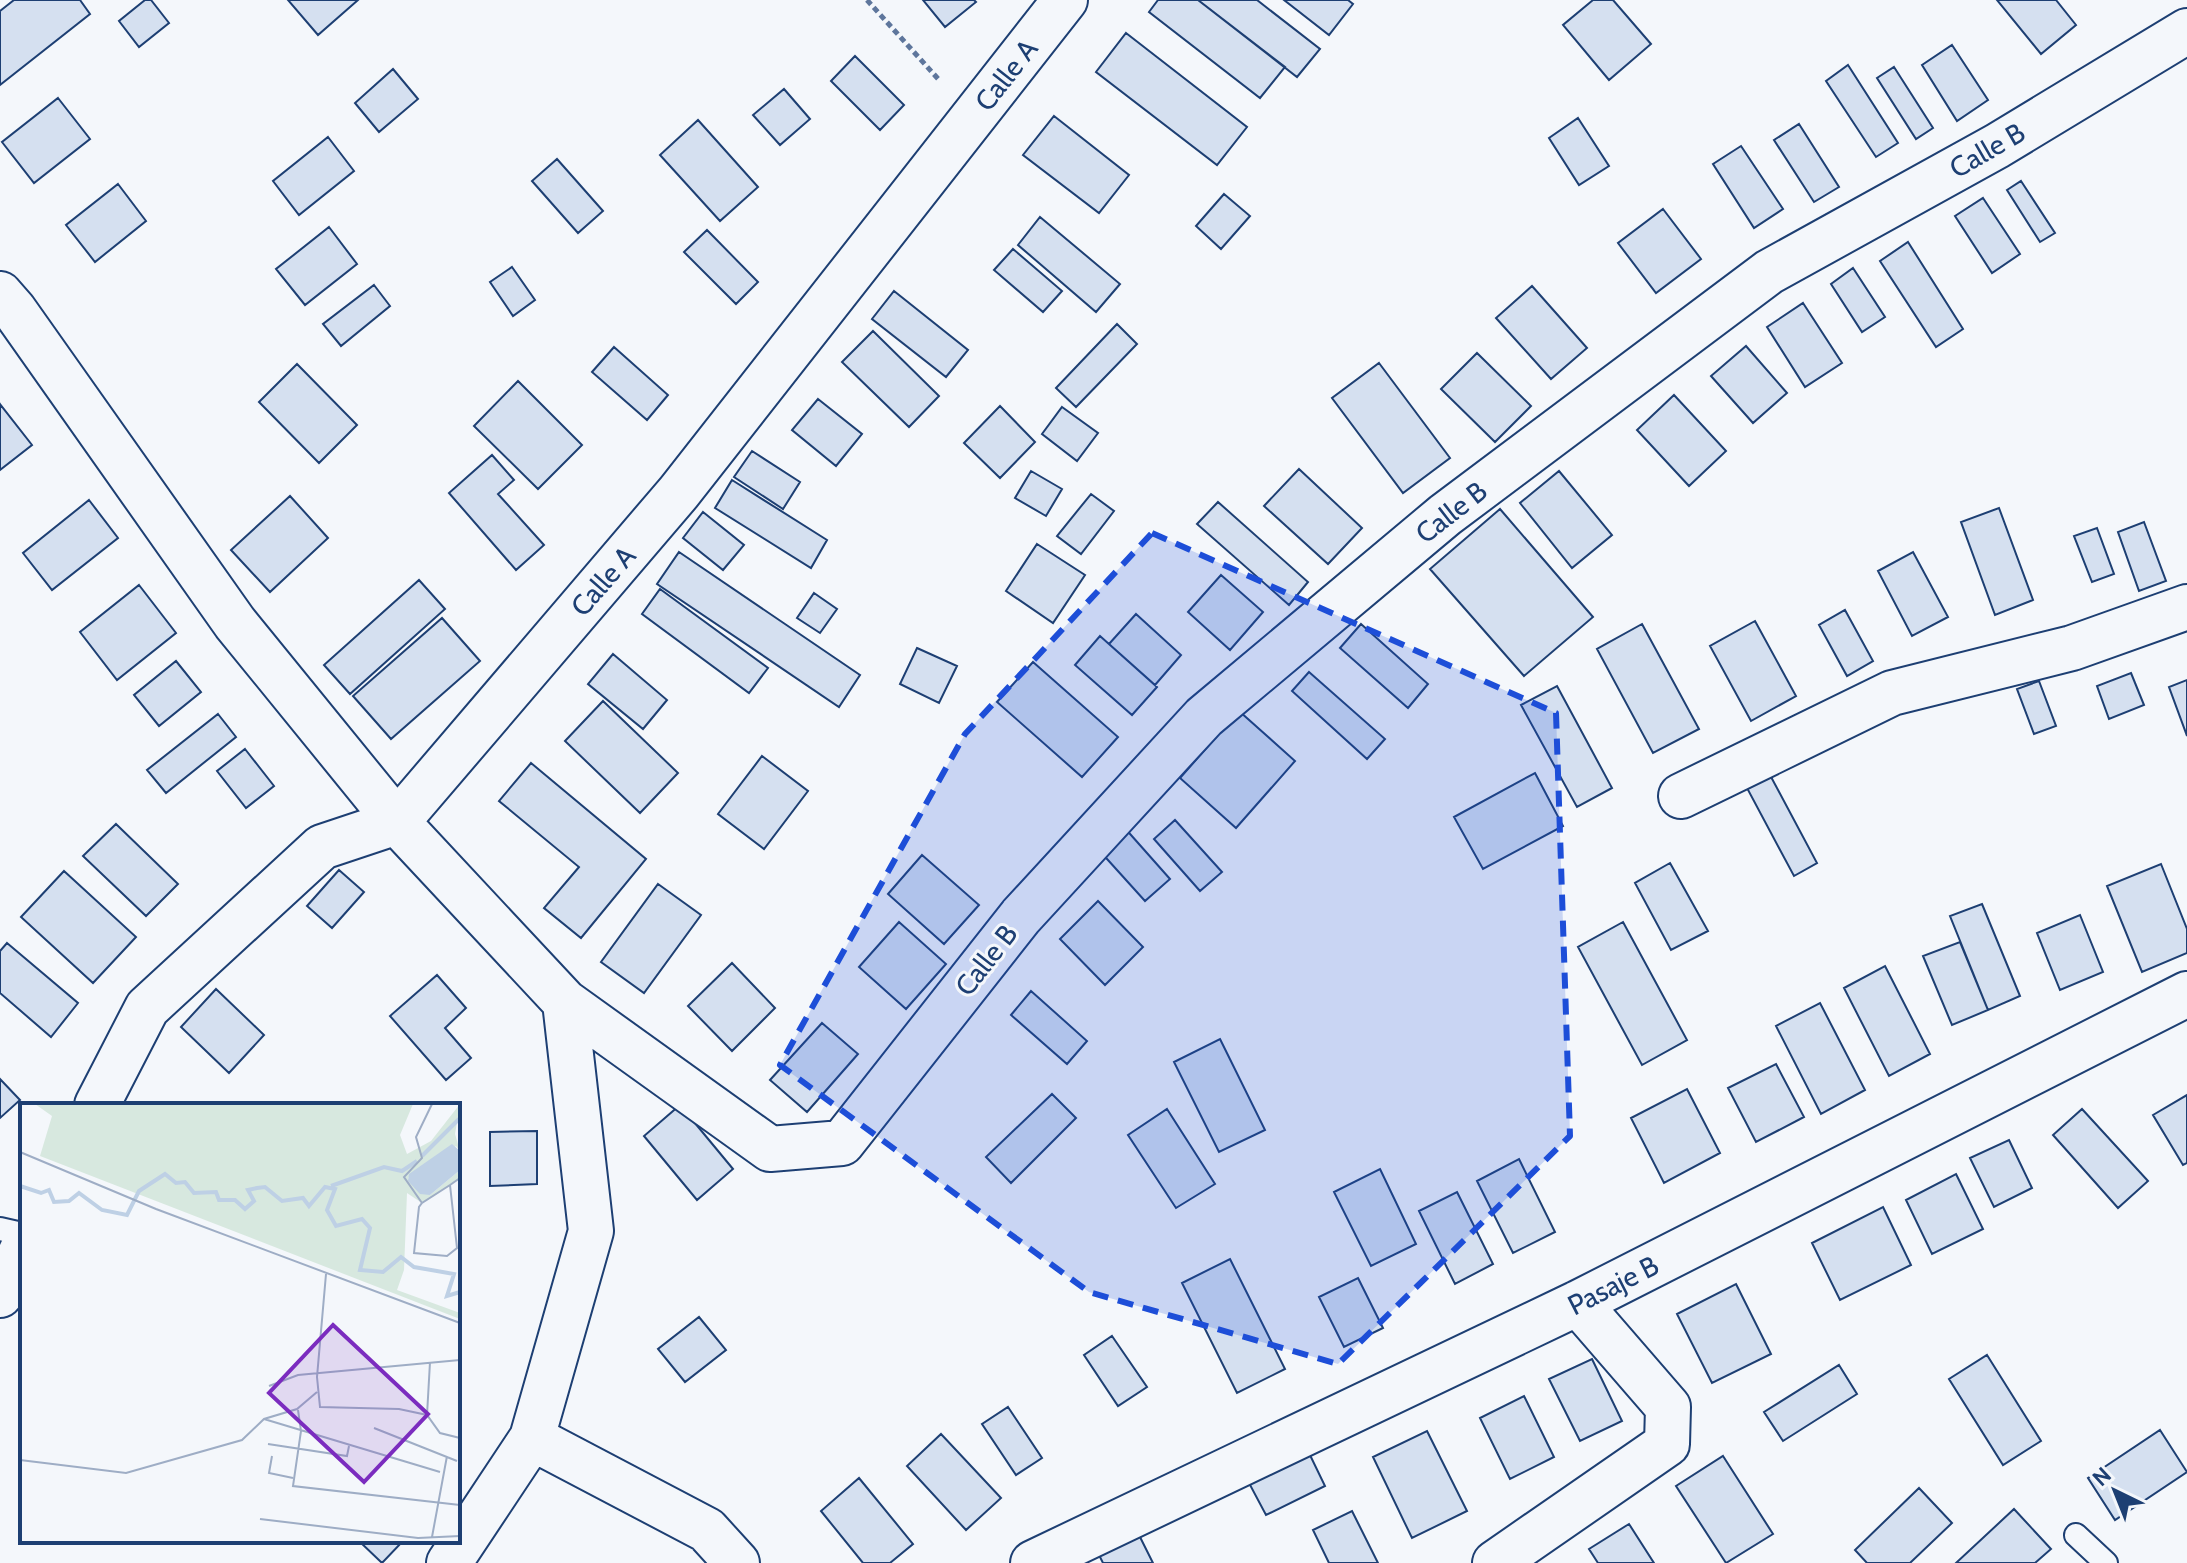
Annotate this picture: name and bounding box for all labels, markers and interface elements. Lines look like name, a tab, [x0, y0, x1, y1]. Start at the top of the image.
street label: Calle A	[967, 32, 1045, 118]
street label: Calle B	[1943, 115, 2031, 185]
street label: Calle B	[1409, 474, 1493, 550]
street label: Calle A	[563, 538, 643, 623]
street label: Calle B	[948, 918, 1024, 1002]
inset map	[20, 1103, 460, 1543]
street label: Pasaje B	[1562, 1248, 1664, 1322]
north arrow	[2075, 1451, 2155, 1531]
text: N	[2087, 1462, 2117, 1492]

